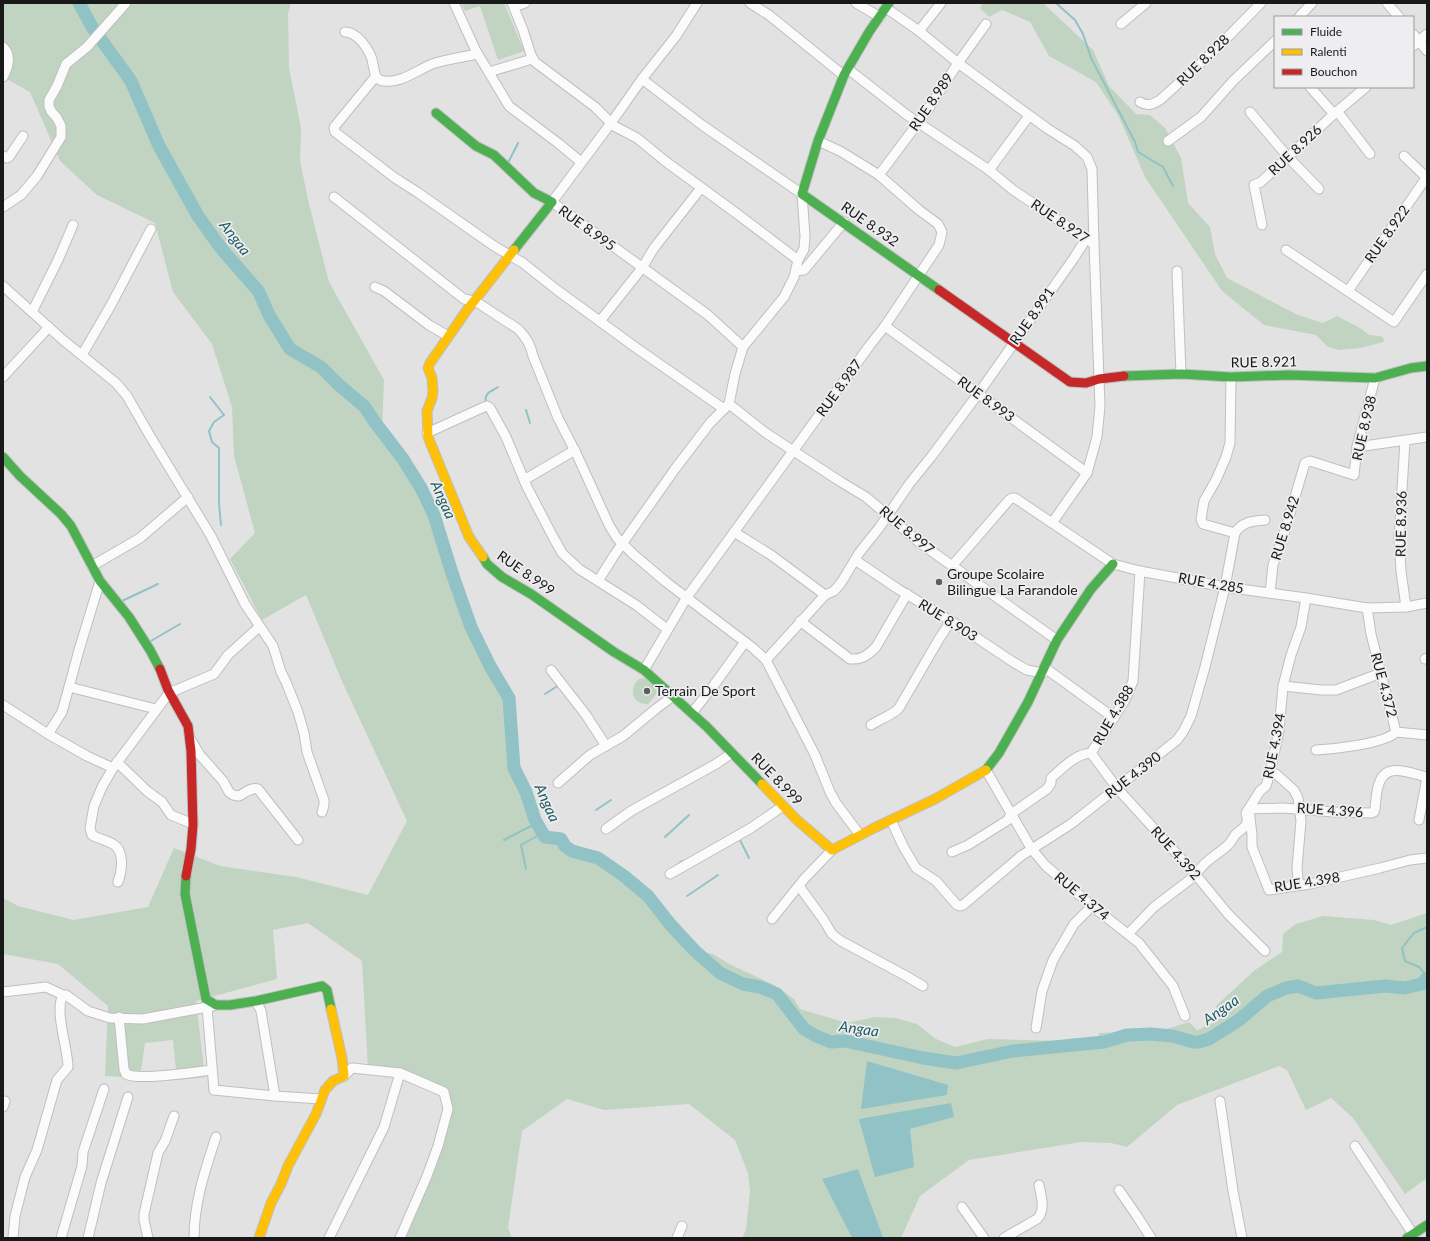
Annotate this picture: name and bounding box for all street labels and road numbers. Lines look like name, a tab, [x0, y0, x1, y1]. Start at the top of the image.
street label: RUE 8.928	[1173, 30, 1232, 89]
street label: RUE 8.989	[905, 69, 956, 134]
street label: RUE 8.926	[1265, 121, 1325, 179]
street label: RUE 8.927	[1028, 195, 1093, 246]
street label: RUE 8.932	[838, 198, 902, 250]
street label: RUE 8.995	[555, 201, 619, 254]
street label: RUE 8.922	[1361, 202, 1413, 266]
street label: RUE 8.991	[1006, 284, 1058, 348]
street label: RUE 8.921	[1231, 352, 1297, 371]
street label: RUE 8.987	[812, 356, 865, 420]
street label: RUE 8.993	[954, 372, 1018, 425]
street label: RUE 8.938	[1348, 394, 1379, 462]
street label: RUE 8.936	[1391, 491, 1410, 557]
street label: RUE 8.942	[1267, 494, 1302, 562]
street label: RUE 8.997	[876, 502, 938, 557]
street label: RUE 8.999	[494, 547, 558, 599]
street label: RUE 4.285	[1177, 568, 1245, 597]
street label: RUE 8.903	[916, 595, 981, 644]
street label: RUE 4.372	[1368, 651, 1401, 719]
street label: RUE 4.388	[1089, 682, 1137, 748]
street label: RUE 4.394	[1259, 712, 1288, 780]
street label: RUE 4.390	[1101, 747, 1164, 802]
street label: RUE 8.999	[748, 749, 807, 808]
street label: RUE 4.396	[1296, 799, 1364, 820]
street label: RUE 4.392	[1148, 822, 1205, 883]
street label: RUE 4.374	[1051, 868, 1113, 923]
street label: RUE 4.398	[1273, 868, 1341, 895]

